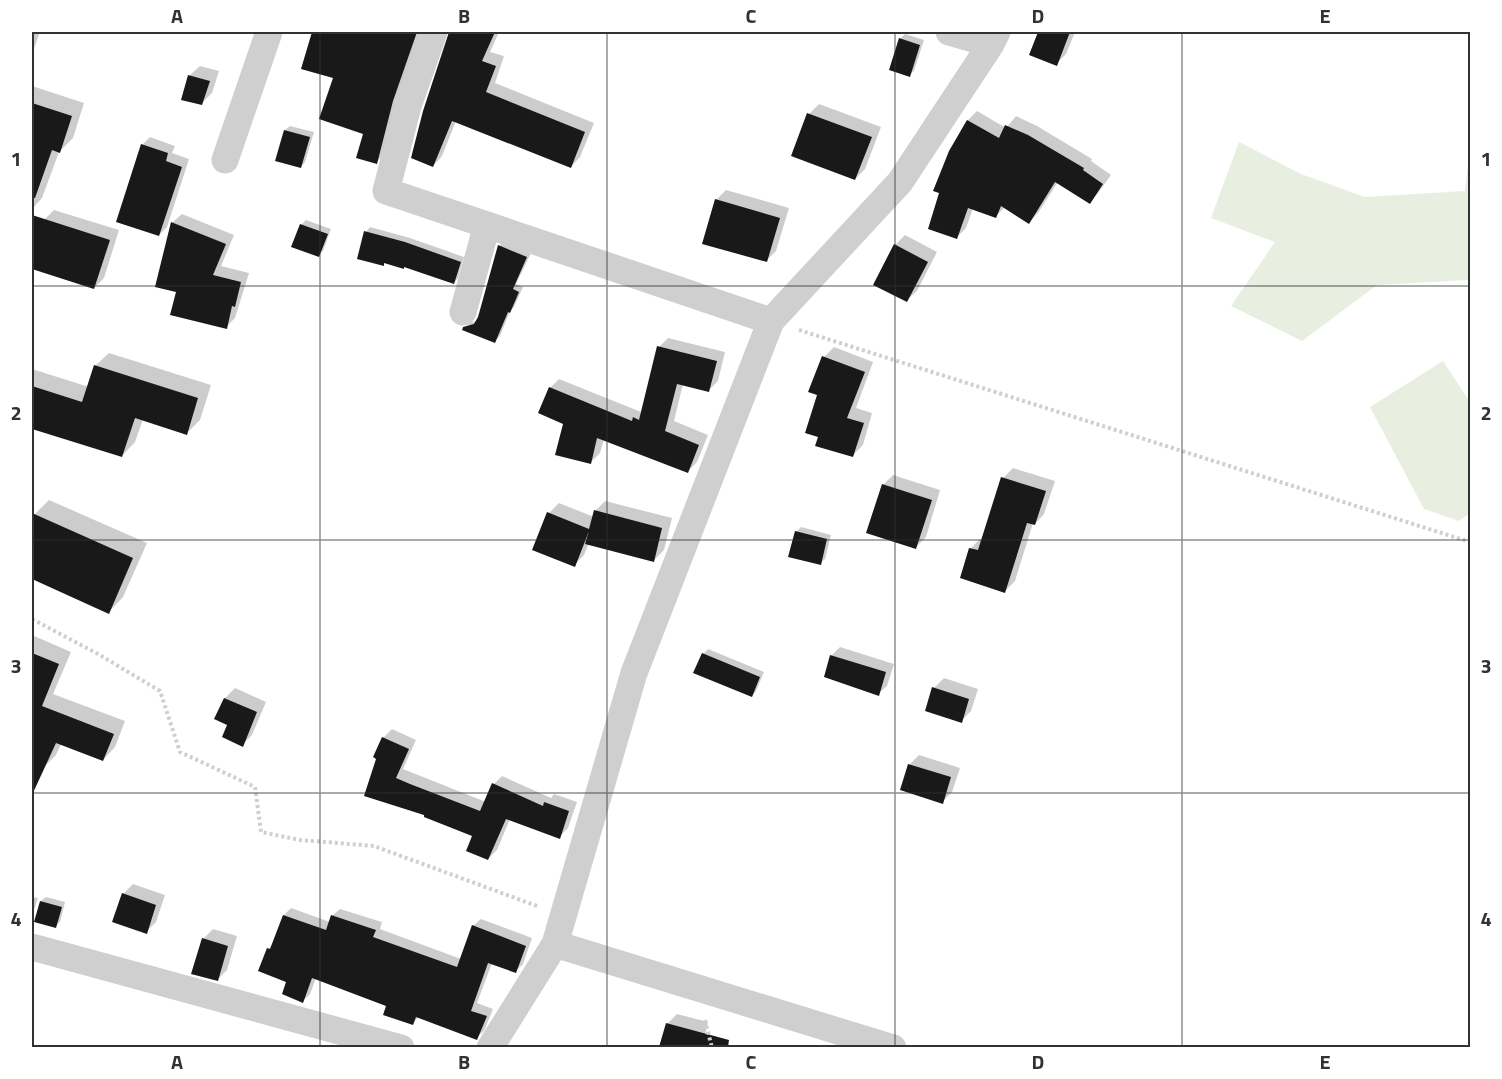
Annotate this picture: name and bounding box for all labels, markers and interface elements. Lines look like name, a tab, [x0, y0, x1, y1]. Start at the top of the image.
text: A	[171, 0, 183, 31]
text: B	[458, 0, 470, 31]
text: C	[746, 0, 757, 31]
text: D	[1032, 0, 1044, 31]
text: E	[1319, 0, 1331, 31]
text: 1	[10, 143, 22, 174]
text: 1	[1480, 143, 1492, 174]
text: 2	[10, 397, 22, 428]
text: 2	[1480, 397, 1492, 428]
text: 3	[10, 650, 22, 681]
text: 3	[1480, 650, 1492, 681]
text: 4	[10, 903, 22, 934]
text: 4	[1480, 903, 1492, 934]
text: A	[171, 1046, 183, 1077]
text: B	[458, 1046, 470, 1077]
text: C	[746, 1046, 757, 1077]
text: D	[1032, 1046, 1044, 1077]
text: E	[1319, 1046, 1331, 1077]

